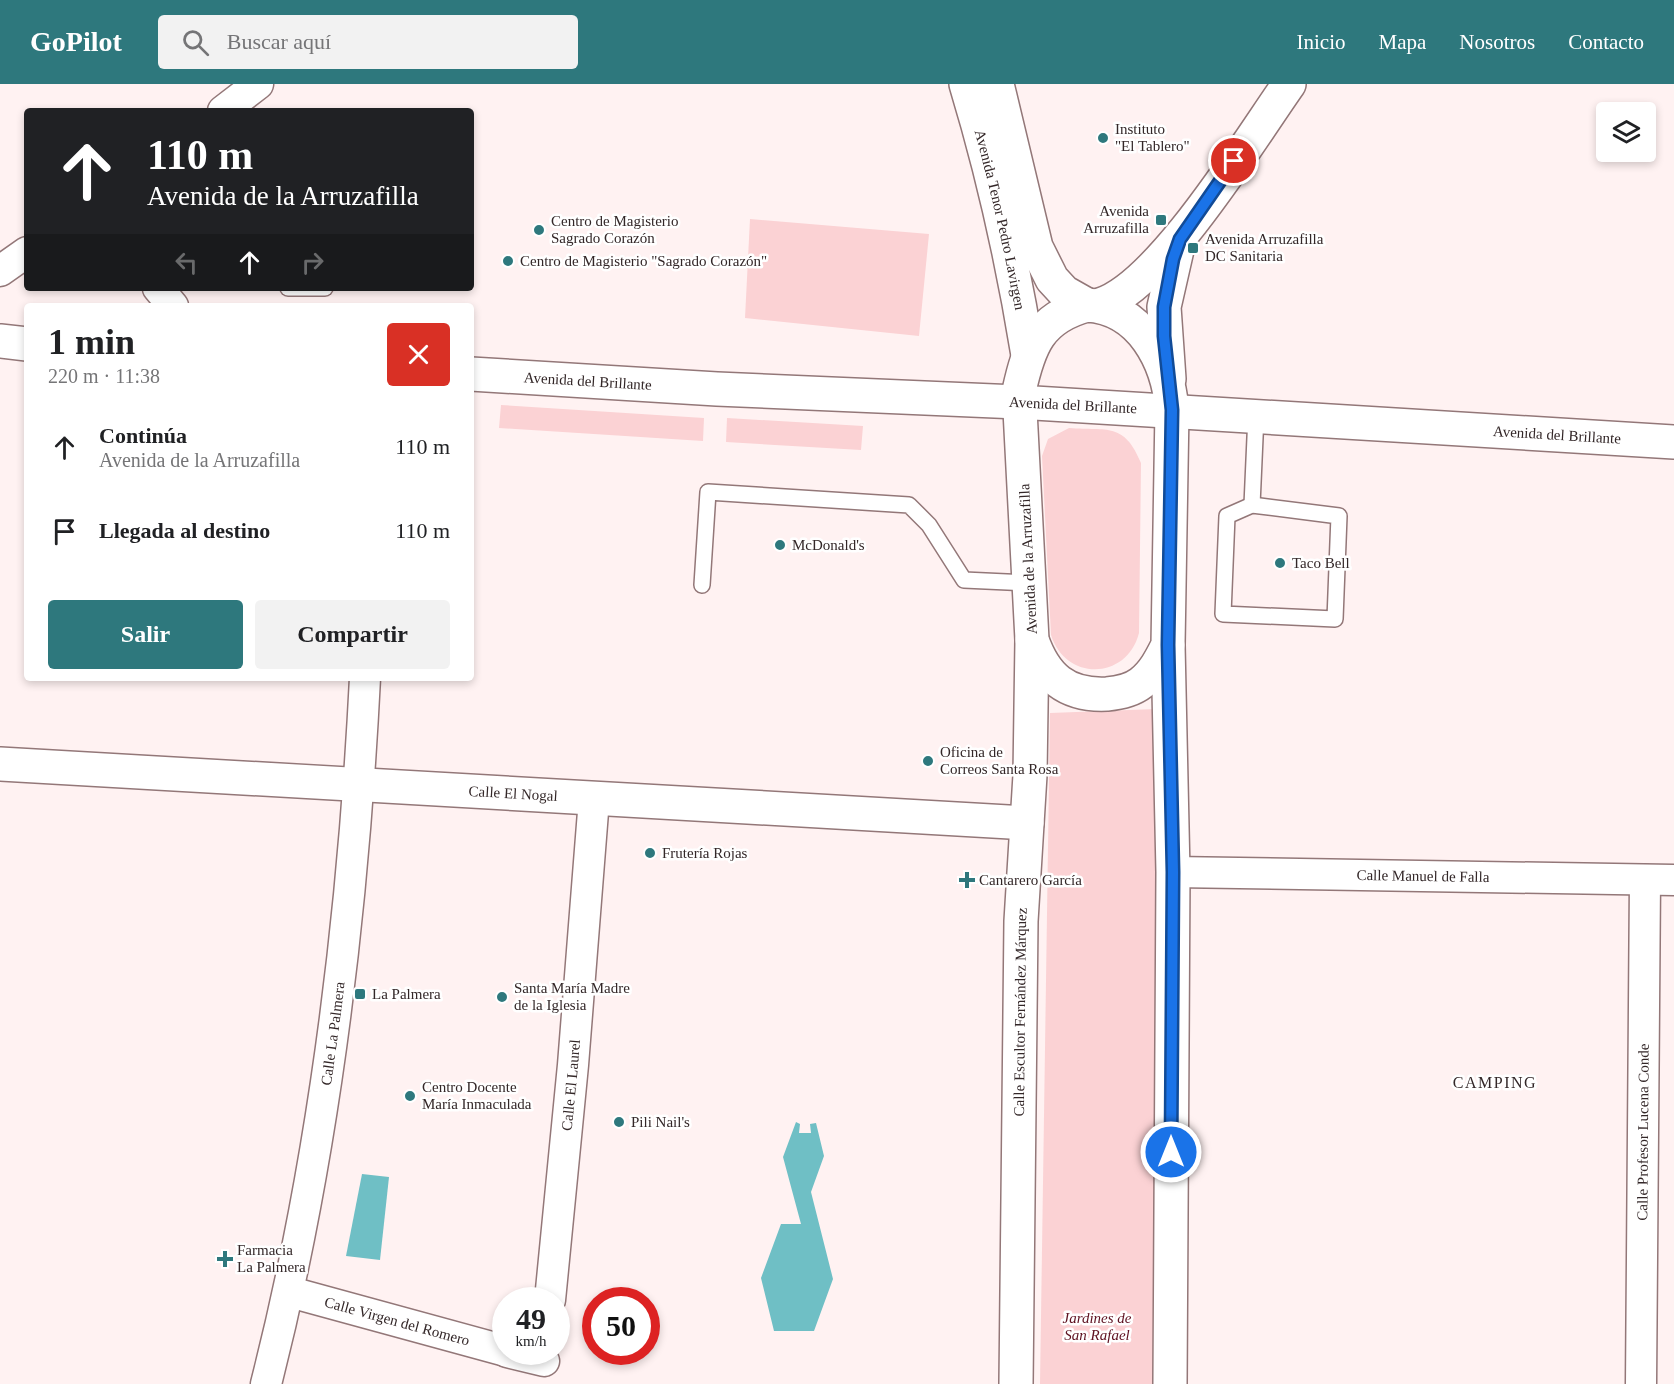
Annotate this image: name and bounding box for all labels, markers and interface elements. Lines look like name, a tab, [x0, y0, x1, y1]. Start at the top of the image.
search box	[158, 15, 578, 69]
text: GoPilot	[30, 26, 122, 57]
icon: search	[179, 26, 212, 59]
text: Buscar aquí	[227, 29, 331, 54]
text: Inicio	[1297, 30, 1346, 54]
text: Mapa	[1379, 30, 1426, 54]
text: Nosotros	[1459, 30, 1535, 54]
text: Contacto	[1568, 30, 1644, 54]
map controls	[1596, 102, 1656, 162]
button: layers	[1596, 102, 1656, 162]
place label: Instituto "El Tablero"	[1115, 121, 1190, 154]
street label: Avenida Tenor Pedro Lavirgen	[972, 128, 1028, 312]
marker: Instituto "El Tablero"	[1096, 131, 1110, 145]
icon: ahead	[48, 132, 126, 210]
text: 110 m	[147, 132, 253, 178]
pin	[1208, 135, 1259, 186]
icon: arrive	[1217, 144, 1250, 177]
text: Avenida de la Arruzafilla	[147, 181, 419, 211]
place label: Avenida Arruzafilla	[1083, 203, 1149, 236]
place label: Centro de Magisterio Sagrado Corazón	[551, 213, 678, 246]
marker: Avenida Arruzafilla	[1154, 213, 1168, 227]
marker: Centro de Magisterio Sagrado Corazón	[532, 223, 546, 237]
place label: Avenida Arruzafilla DC Sanitaria	[1205, 231, 1324, 264]
marker: Avenida Arruzafilla DC Sanitaria	[1186, 241, 1200, 255]
icon: left	[170, 246, 203, 279]
icon: ahead	[233, 246, 266, 279]
icon: right	[296, 246, 329, 279]
place label: Centro de Magisterio "Sagrado Corazón"	[520, 253, 767, 269]
marker: Centro de Magisterio "Sagrado Corazón"	[501, 254, 515, 268]
text: 1 min	[48, 322, 135, 362]
button: close	[387, 323, 450, 386]
text: 220 m · 11:38	[48, 365, 160, 387]
street label: Avenida del Brillante	[523, 369, 653, 393]
street label: Avenida del Brillante	[1009, 394, 1138, 416]
text: Continúa	[99, 423, 187, 448]
street label: Avenida del Brillante	[1493, 423, 1622, 447]
icon: ahead	[48, 431, 81, 464]
text: 110 m	[395, 434, 450, 459]
text: Avenida de la Arruzafilla	[99, 449, 300, 471]
street label: Avenida de la Arruzafilla	[1016, 483, 1040, 635]
icon: arrive	[48, 515, 81, 548]
text: Llegada al destino	[99, 518, 270, 543]
text: 110 m	[395, 518, 450, 543]
place label: McDonald's	[792, 537, 865, 553]
marker: McDonald's	[773, 538, 787, 552]
place label: Taco Bell	[1292, 555, 1350, 571]
marker: Taco Bell	[1273, 556, 1287, 570]
button: Salir	[48, 600, 243, 669]
button: Compartir	[255, 600, 450, 669]
place label: Oficina de Correos Santa Rosa	[940, 744, 1059, 777]
marker: Oficina de Correos Santa Rosa	[921, 754, 935, 768]
street label: Calle El Nogal	[468, 783, 558, 804]
place label: Frutería Rojas	[662, 845, 748, 861]
marker: Frutería Rojas	[643, 846, 657, 860]
street label: Calle Manuel de Falla	[1356, 867, 1490, 885]
place label: Cantarero García	[979, 872, 1082, 888]
marker: Cantarero García	[960, 873, 974, 887]
street label: Calle Escultor Fernández Márquez	[1011, 907, 1030, 1117]
place label: Santa María Madre de la Iglesia	[514, 980, 630, 1013]
street label: Calle La Palmera	[318, 981, 348, 1086]
place label: La Palmera	[372, 986, 441, 1002]
marker: La Palmera	[353, 987, 367, 1001]
marker: Santa María Madre de la Iglesia	[495, 990, 509, 1004]
street label: Calle El Laurel	[559, 1039, 583, 1131]
street label: Calle Profesor Lucena Conde	[1634, 1043, 1652, 1221]
district label: CAMPING	[1453, 1074, 1537, 1091]
place label: Centro Docente María Inmaculada	[422, 1079, 532, 1112]
marker: Centro Docente María Inmaculada	[403, 1089, 417, 1103]
place label: Pili Nail's	[631, 1114, 690, 1130]
marker: Pili Nail's	[612, 1115, 626, 1129]
position arrow	[1139, 1120, 1203, 1184]
place label: Farmacia La Palmera	[237, 1242, 306, 1275]
marker: Farmacia La Palmera	[218, 1252, 232, 1266]
speed limit sign: 50	[582, 1287, 660, 1365]
street label: Calle Virgen del Romero	[323, 1294, 471, 1349]
text: 49	[516, 1302, 546, 1335]
park label: Jardines de San Rafael	[1062, 1310, 1132, 1343]
text: km/h	[516, 1333, 546, 1349]

